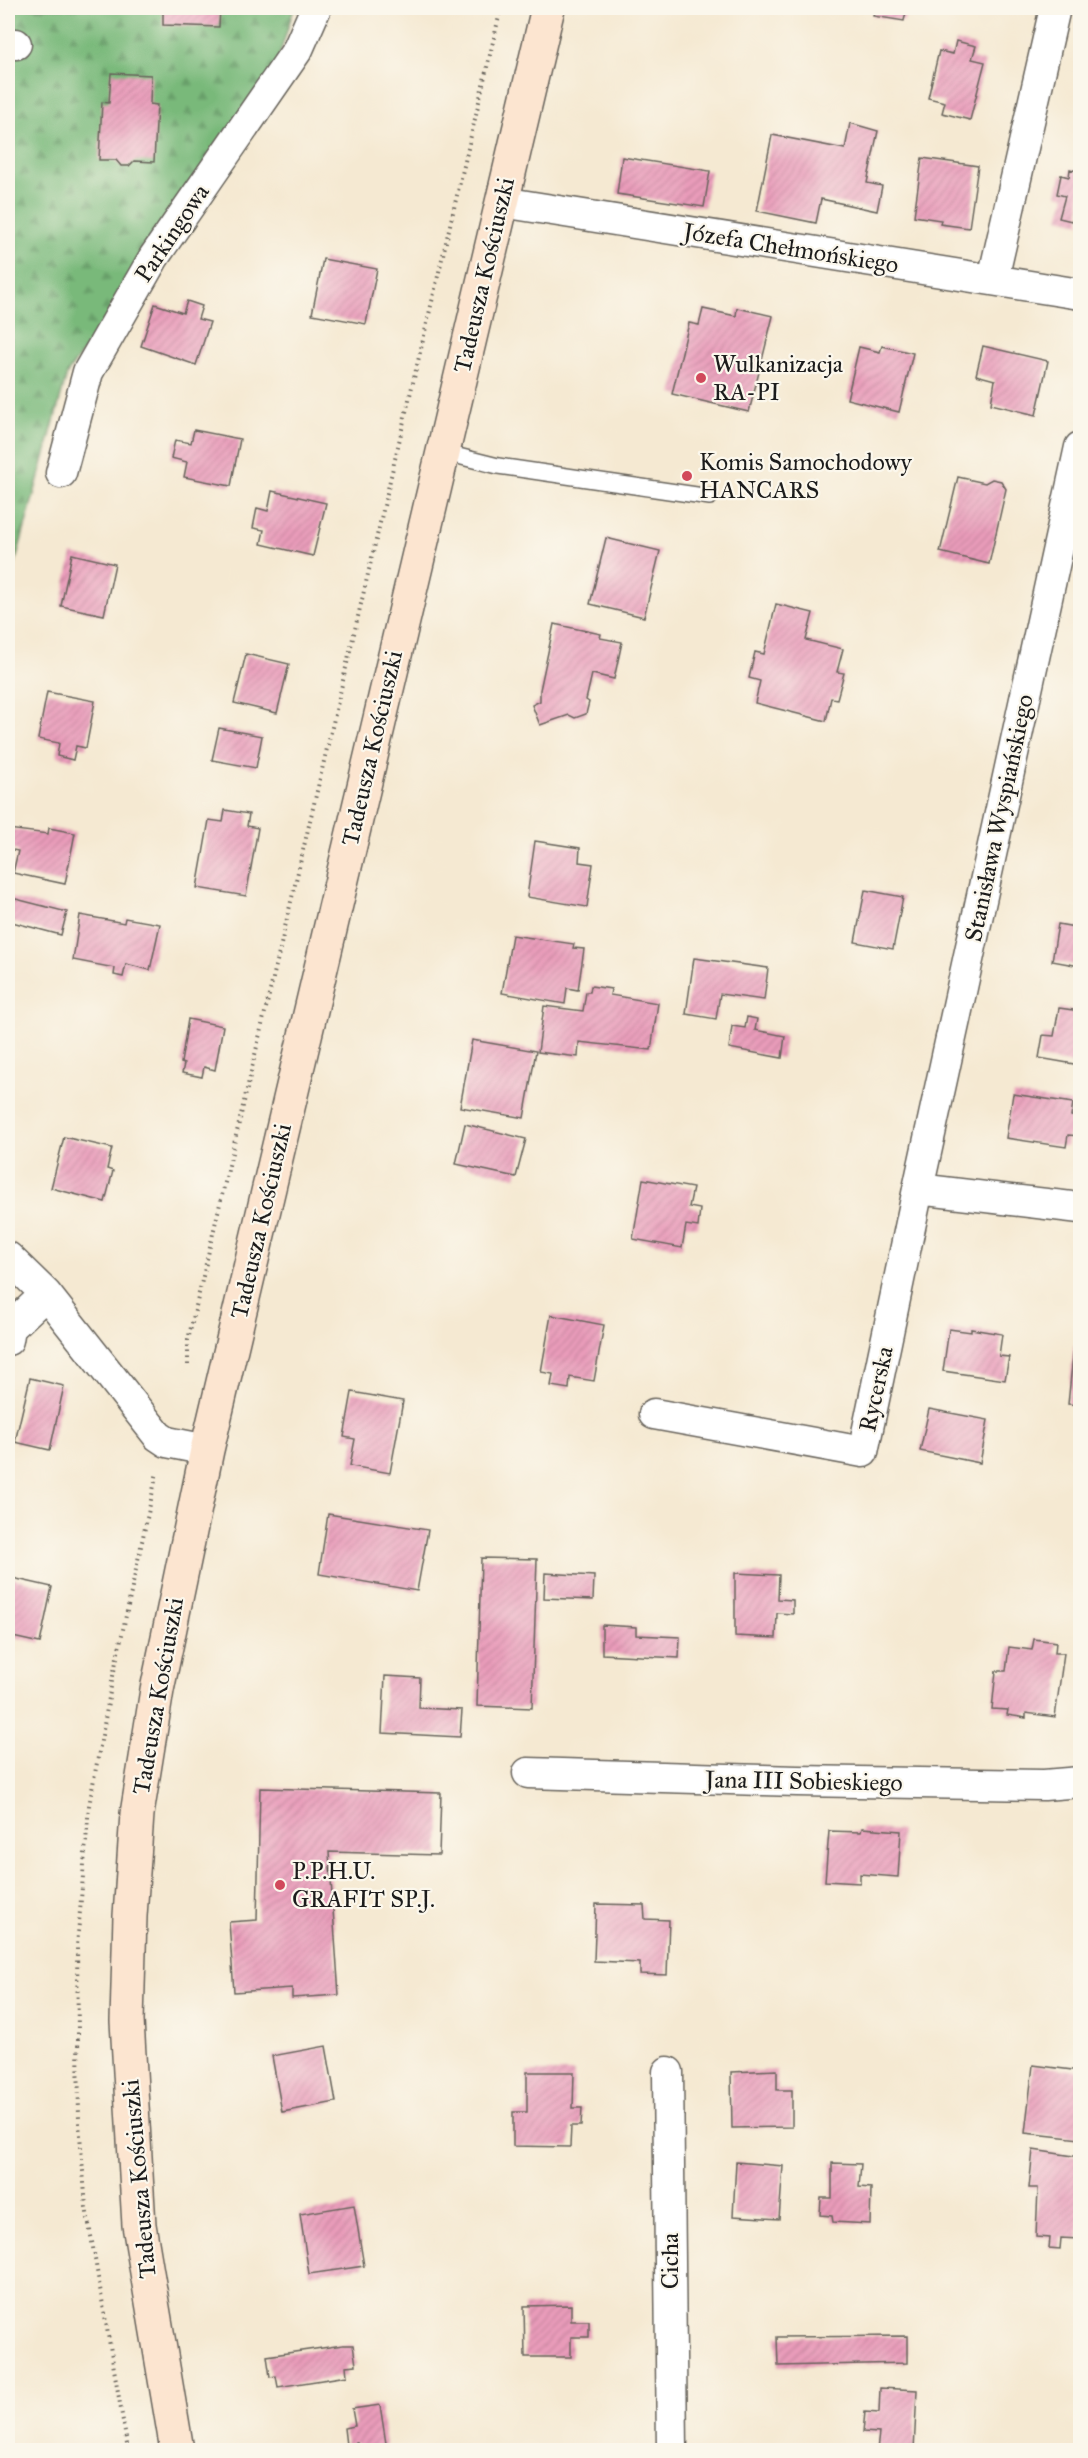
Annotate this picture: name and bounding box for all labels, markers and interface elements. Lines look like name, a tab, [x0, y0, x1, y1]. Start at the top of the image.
street label: Tadeusza Kościuszki	[447, 174, 521, 376]
street label: Parkingowa	[128, 177, 216, 288]
street label: Józefa Chełmońskiego	[678, 216, 901, 280]
place label: Wulkanizacja RA-PI	[713, 349, 844, 407]
marker: Wulkanizacja RA-PI	[694, 371, 708, 385]
place label: Komis Samochodowy HANCARS	[699, 447, 912, 505]
marker: Komis Samochodowy HANCARS	[680, 469, 694, 483]
street label: Tadeusza Kościuszki	[335, 647, 409, 849]
street label: Stanisława Wyspiańskiego	[958, 692, 1040, 944]
street label: Tadeusza Kościuszki	[224, 1120, 298, 1322]
street label: Rycerska	[852, 1343, 900, 1434]
street label: Tadeusza Kościuszki	[126, 1595, 190, 1797]
street label: Jana III Sobieskiego	[702, 1764, 903, 1798]
place label: P.P.H.U. GRAFIT SP.J.	[292, 1856, 435, 1914]
marker: P.P.H.U. GRAFIT SP.J.	[273, 1878, 287, 1892]
street label: Tadeusza Kościuszki	[115, 2078, 163, 2280]
street label: Cicha	[655, 2232, 685, 2289]

